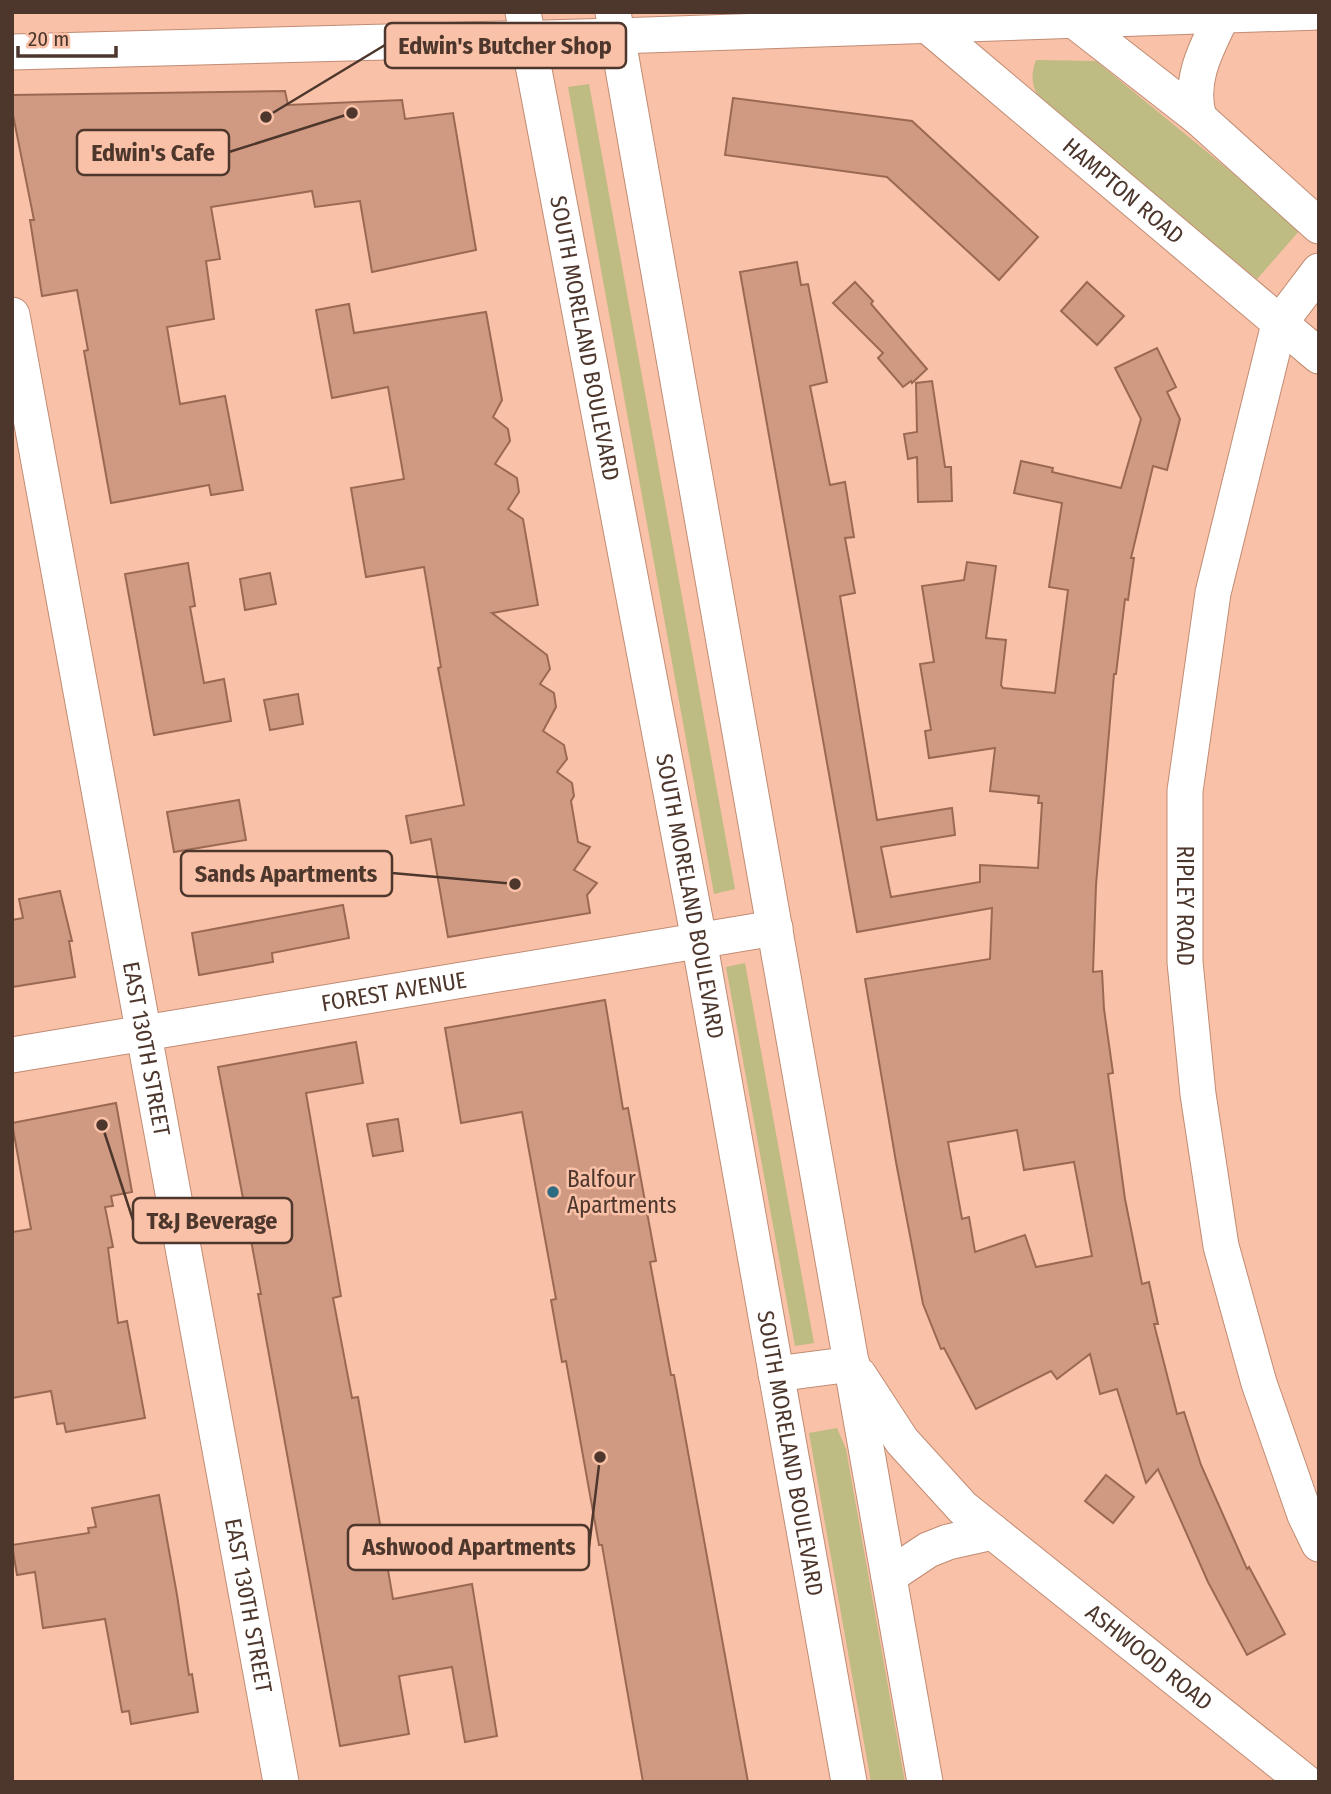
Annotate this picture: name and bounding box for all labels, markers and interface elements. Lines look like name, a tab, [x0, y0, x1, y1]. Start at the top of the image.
scale bar	[18, 14, 116, 58]
callout: Edwin's Butcher Shop	[385, 23, 626, 68]
text: 20 m	[28, 26, 69, 52]
text: Edwin's Butcher Shop	[398, 32, 612, 60]
callout: Edwin's Cafe	[77, 130, 229, 175]
street label: HAMPTON ROAD	[1057, 132, 1190, 250]
text: Edwin's Cafe	[91, 139, 215, 167]
street label: SOUTH MORELAND BOULEVARD	[544, 193, 626, 483]
street label: SOUTH MORELAND BOULEVARD	[650, 751, 730, 1041]
street label: RIPLEY ROAD	[1171, 845, 1199, 966]
callout: Sands Apartments	[181, 851, 392, 896]
text: Sands Apartments	[195, 860, 378, 888]
street label: EAST 130TH STREET	[117, 959, 176, 1139]
street label: FOREST AVENUE	[319, 966, 468, 1017]
place label: Balfour Apartments	[567, 1165, 677, 1219]
marker: Balfour Apartments	[545, 1184, 561, 1200]
callout: T&J Beverage	[133, 1198, 292, 1243]
text: T&J Beverage	[146, 1207, 278, 1235]
street label: SOUTH MORELAND BOULEVARD	[751, 1308, 830, 1598]
street label: EAST 130TH STREET	[219, 1516, 278, 1695]
callout: Ashwood Apartments	[348, 1525, 589, 1570]
text: Ashwood Apartments	[361, 1533, 576, 1561]
street label: ASHWOOD ROAD	[1080, 1598, 1218, 1716]

